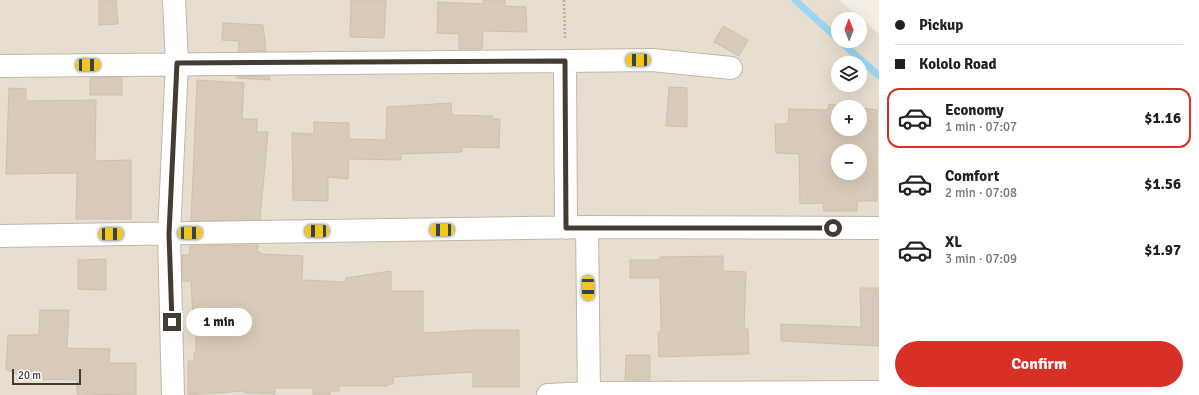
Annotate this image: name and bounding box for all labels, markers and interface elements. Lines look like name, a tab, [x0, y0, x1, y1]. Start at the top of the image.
north arrow	[831, 12, 867, 48]
map controls	[831, 12, 867, 180]
text: Pickup	[919, 16, 963, 34]
car	[626, 54, 650, 66]
text: Kololo Road	[919, 55, 997, 73]
button: layers	[831, 56, 867, 92]
car	[76, 59, 100, 71]
button: +	[831, 100, 867, 136]
icon: car	[897, 100, 933, 136]
text: Economy	[945, 101, 1004, 119]
text: $1.16	[1144, 109, 1181, 127]
text: 1 min · 07:07	[945, 119, 1017, 135]
button: −	[831, 144, 867, 180]
icon: car	[897, 166, 933, 202]
text: Comfort	[945, 167, 999, 185]
text: $1.56	[1144, 175, 1181, 193]
text: 2 min · 07:08	[945, 185, 1017, 201]
route start	[824, 219, 842, 237]
car	[430, 224, 454, 236]
car	[305, 225, 329, 237]
car	[178, 227, 202, 239]
car	[99, 228, 123, 240]
icon: car	[897, 232, 933, 268]
text: XL	[945, 233, 962, 251]
text: $1.97	[1144, 241, 1181, 259]
text: 3 min · 07:09	[945, 251, 1017, 267]
car	[582, 276, 594, 300]
callout: 1 min	[186, 308, 252, 336]
route end	[163, 313, 181, 331]
text: 1 min	[203, 314, 235, 330]
button: Confirm	[895, 341, 1183, 387]
scale bar	[12, 367, 81, 386]
text: 20 m	[18, 369, 41, 382]

